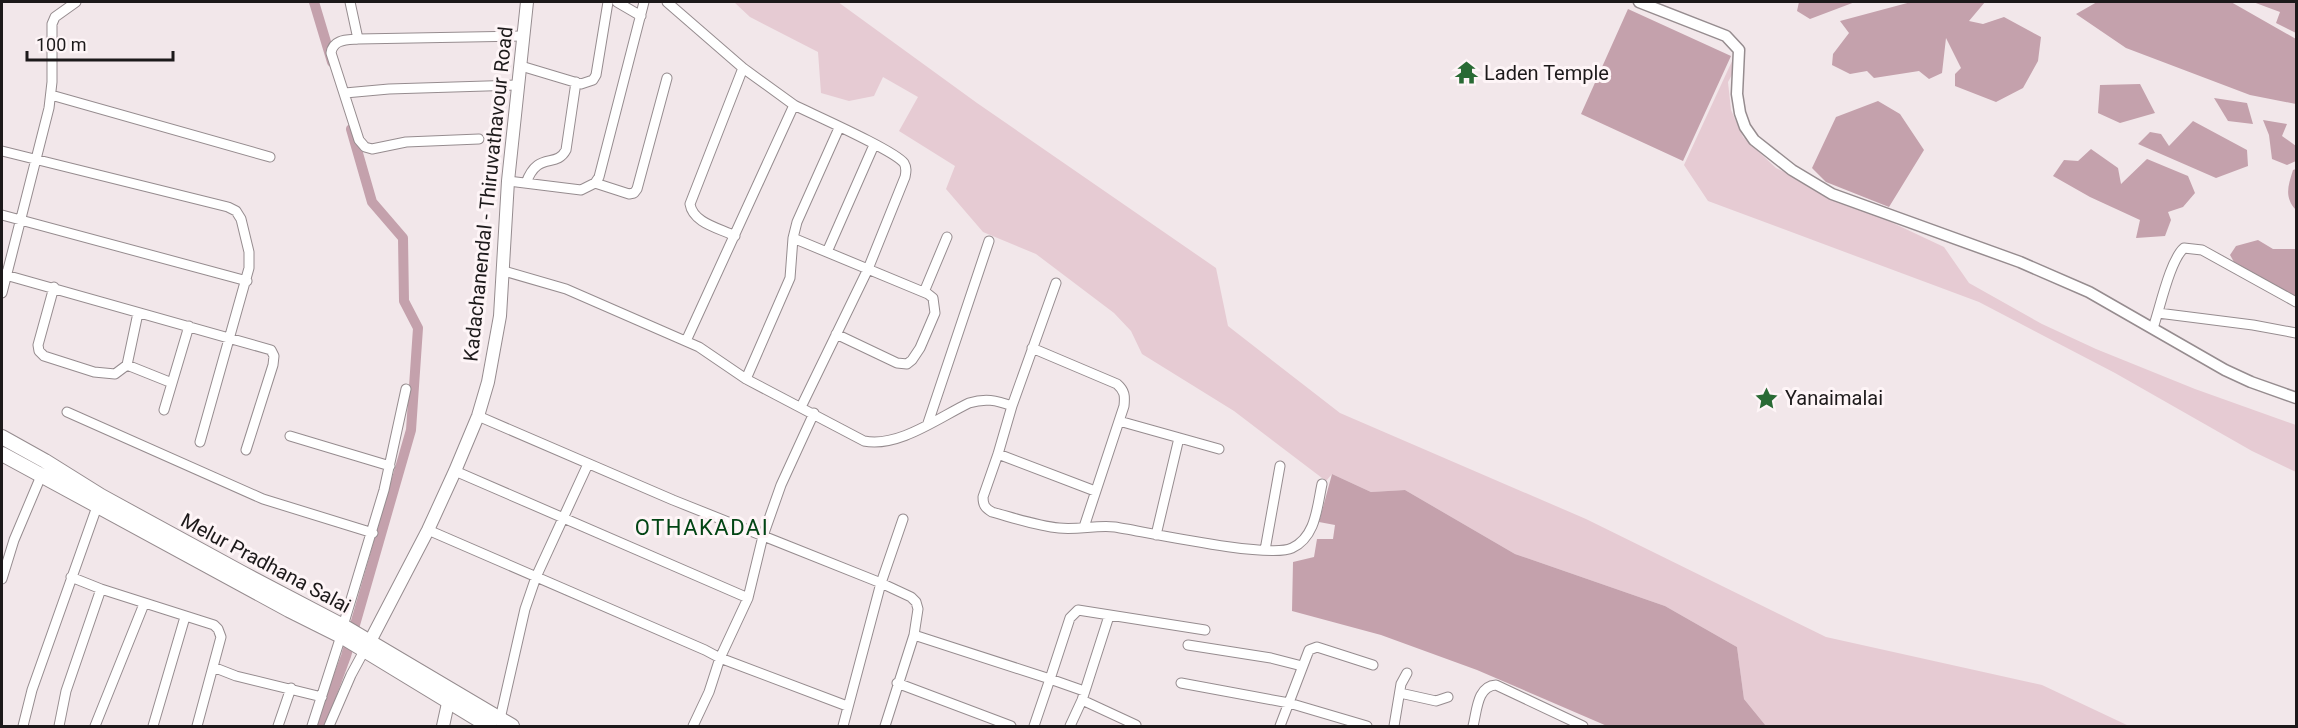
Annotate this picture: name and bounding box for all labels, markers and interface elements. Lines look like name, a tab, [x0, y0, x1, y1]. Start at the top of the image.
scale bar	[27, 24, 172, 62]
street label: Kadachanendal - Thiruvathavour Road	[458, 25, 518, 363]
text: 100 m	[36, 34, 87, 55]
temple icon: Laden Temple	[1453, 60, 1479, 86]
place label: Laden Temple	[1484, 61, 1609, 85]
place icon: Yanaimalai	[1754, 385, 1780, 411]
place label: Yanaimalai	[1785, 386, 1883, 410]
street label: Melur Pradhana Salai	[177, 508, 355, 618]
district label: OTHAKADAI	[635, 515, 769, 540]

